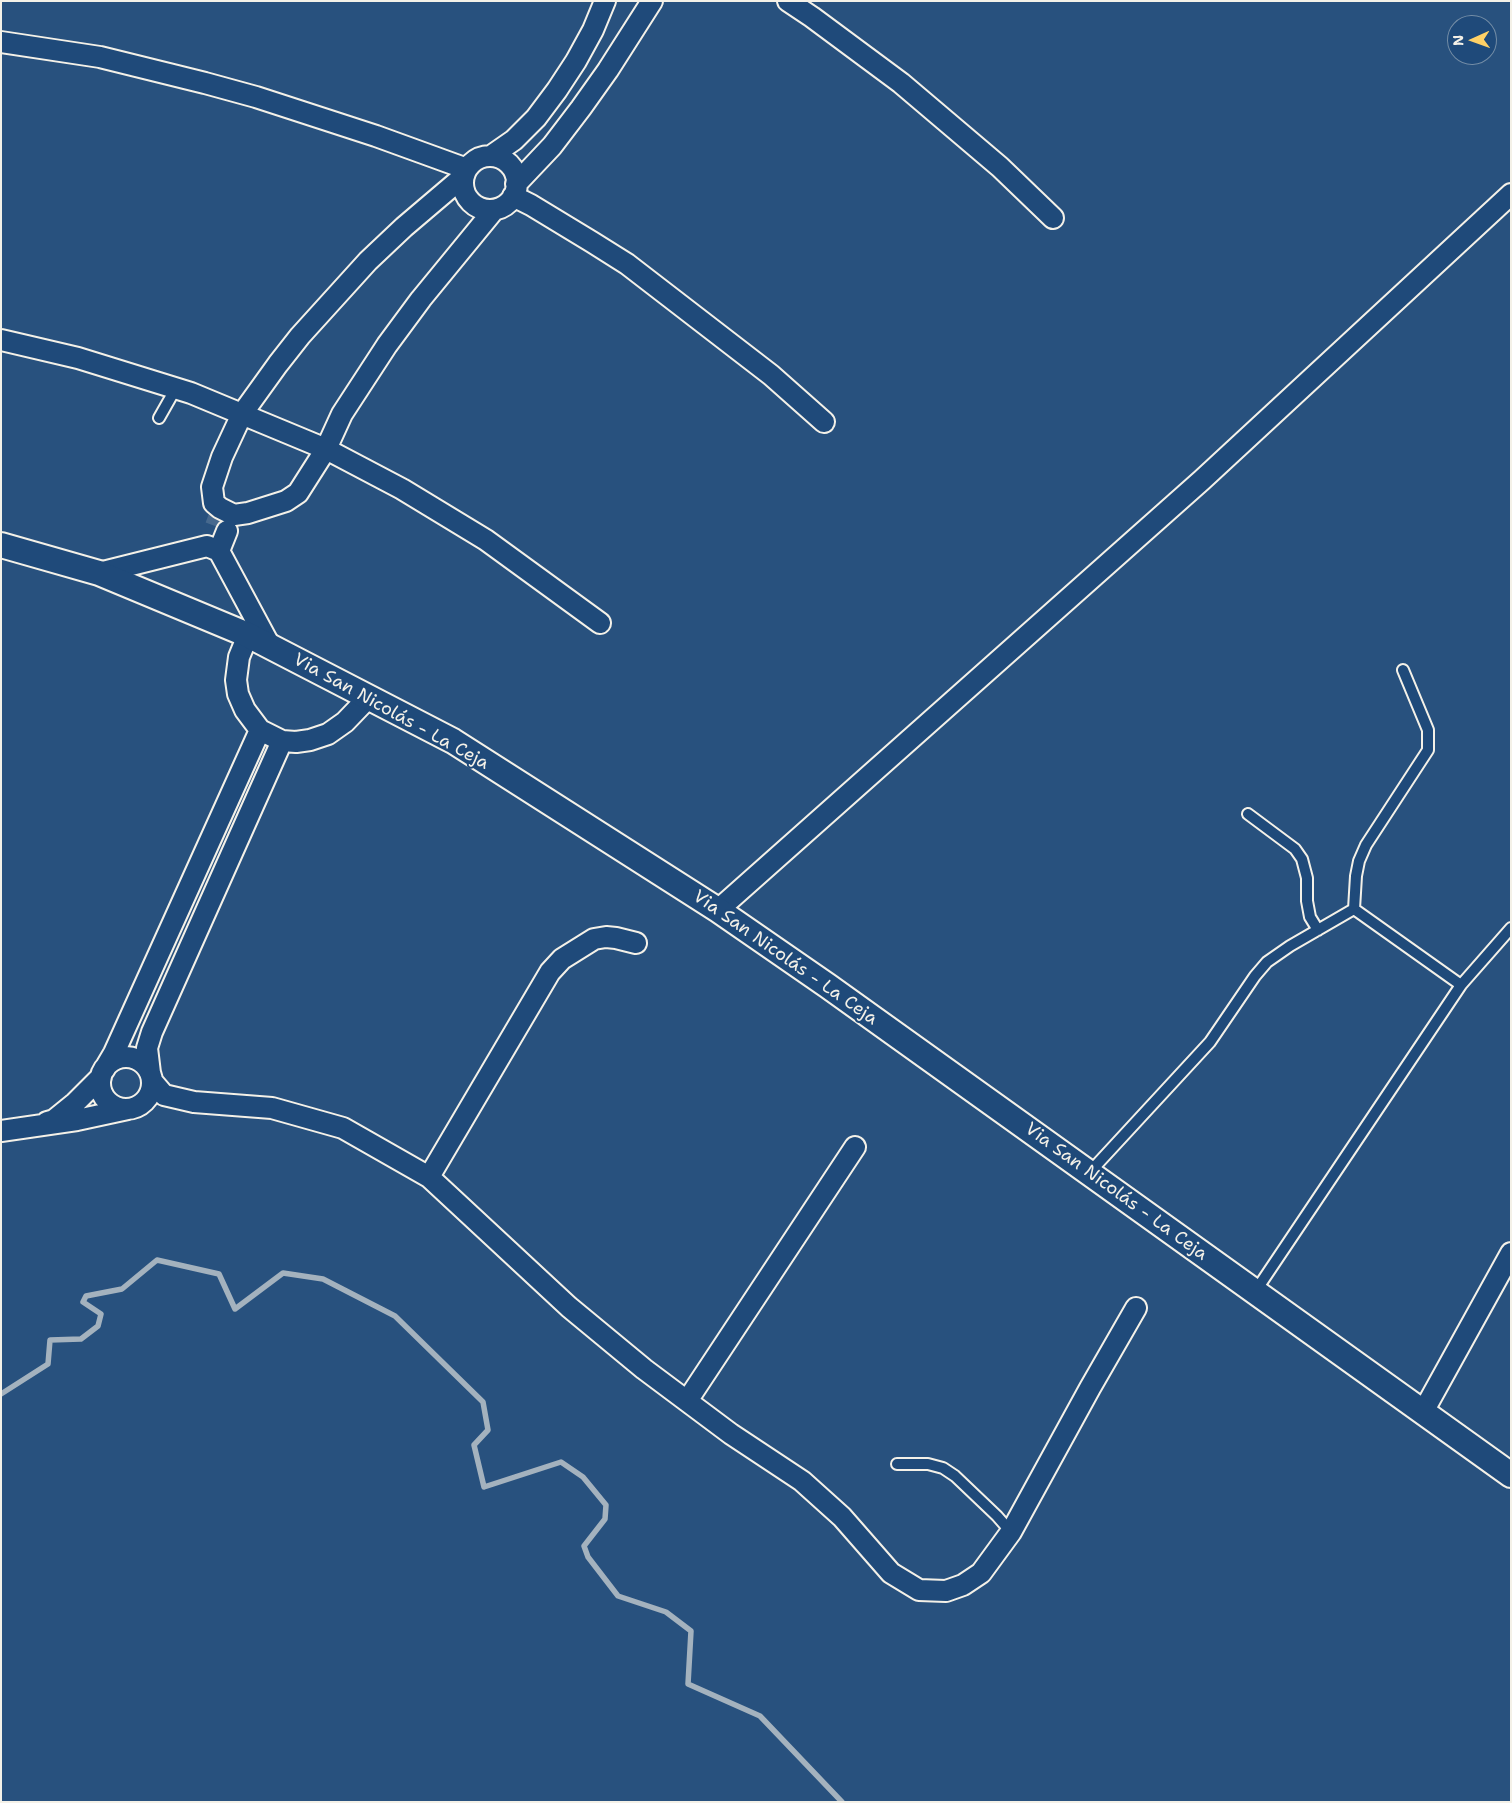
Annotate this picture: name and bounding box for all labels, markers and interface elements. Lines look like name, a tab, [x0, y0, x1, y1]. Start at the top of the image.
north arrow	[1447, 15, 1497, 65]
text: N	[1449, 35, 1467, 46]
street label: Via San Nicolás - La Ceja	[289, 649, 493, 775]
street label: Via San Nicolás - La Ceja	[689, 886, 881, 1030]
street label: Via San Nicolás - La Ceja	[1020, 1118, 1212, 1266]

